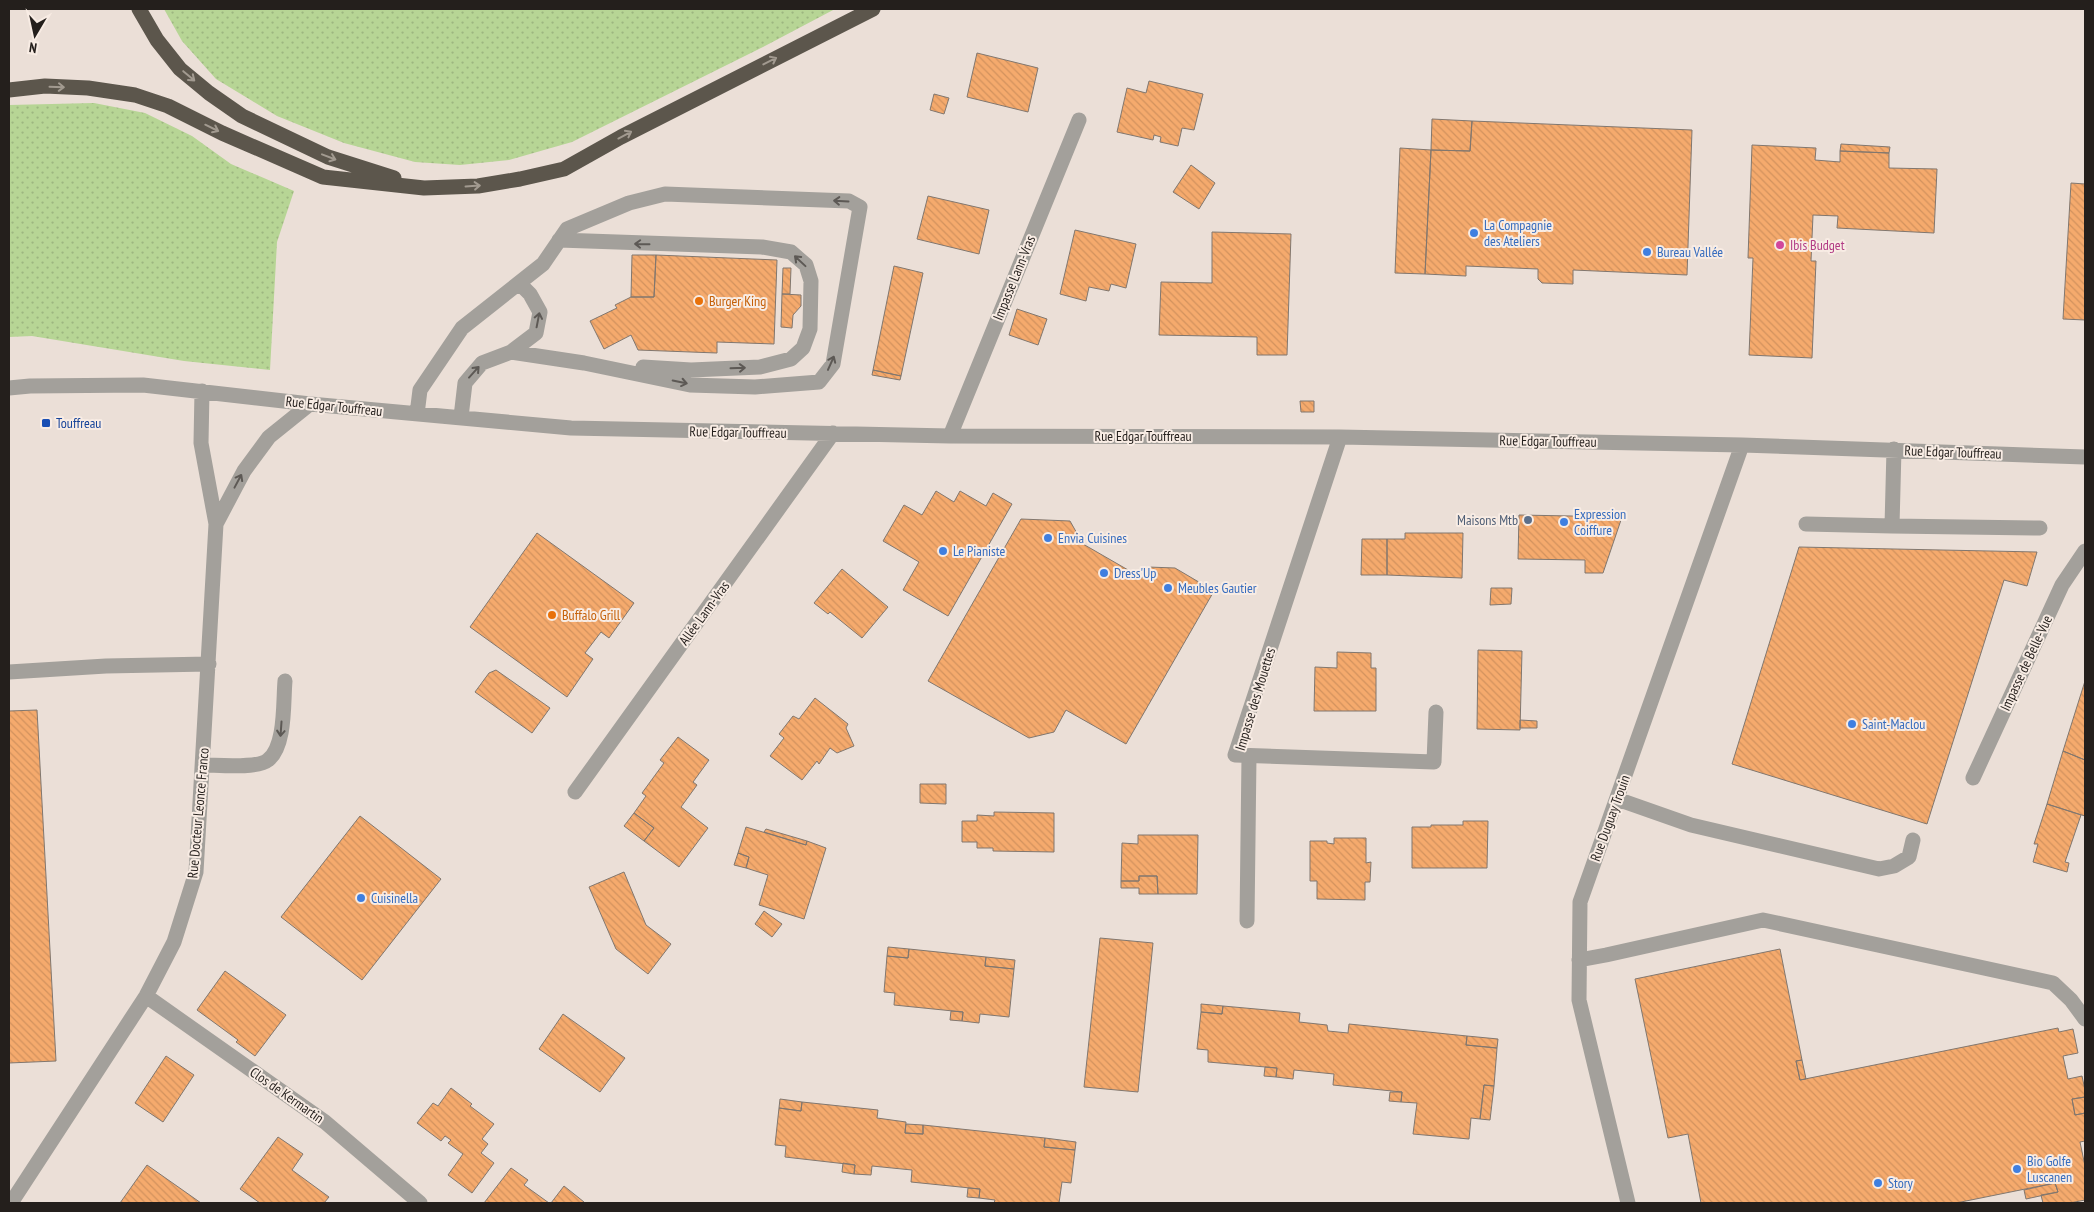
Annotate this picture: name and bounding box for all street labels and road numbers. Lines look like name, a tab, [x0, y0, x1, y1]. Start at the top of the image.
street label: Impasse Lann-Vras	[989, 233, 1039, 323]
street label: Rue Edgar Touffreau	[285, 392, 383, 420]
street label: Rue Edgar Touffreau	[689, 422, 787, 442]
street label: Rue Edgar Touffreau	[1094, 427, 1192, 445]
street label: Rue Edgar Touffreau	[1499, 431, 1597, 451]
street label: Rue Edgar Touffreau	[1904, 441, 2002, 463]
street label: Allée Lann-Vras	[675, 577, 734, 649]
street label: Impasse de Belle-Vue	[1996, 612, 2056, 714]
street label: Impasse des Mouettes	[1231, 645, 1279, 753]
street label: Rue Docteur Leonce Franco	[183, 747, 213, 879]
street label: Rue Duguay Trouin	[1586, 772, 1634, 864]
street label: Clos de Kermartin	[247, 1063, 327, 1127]

